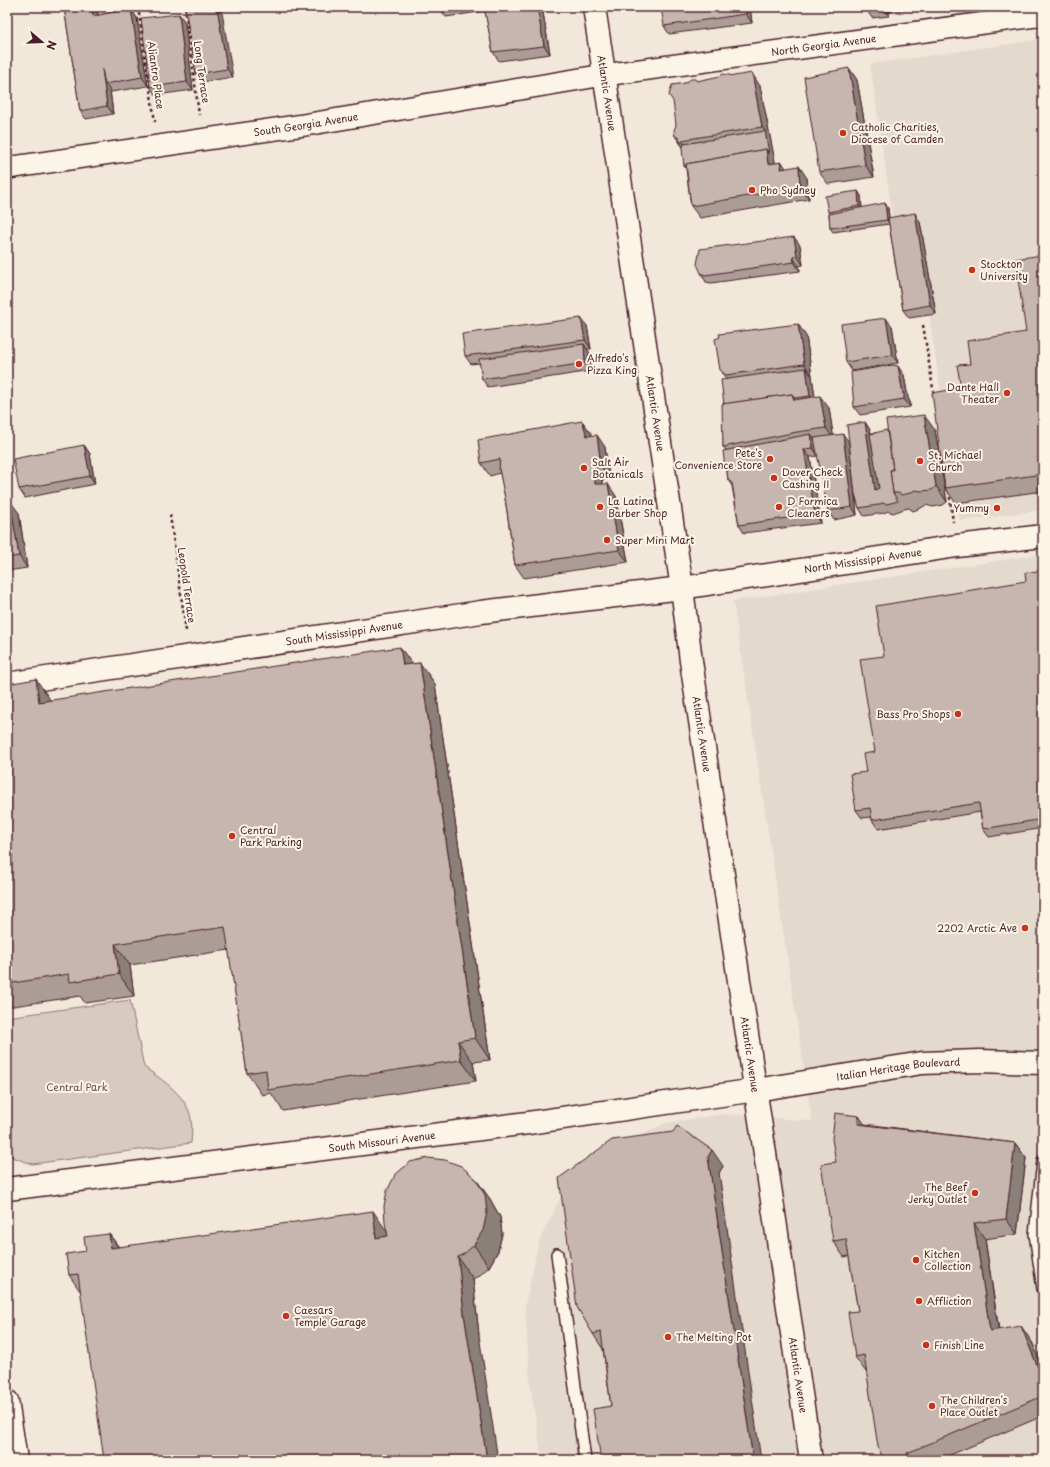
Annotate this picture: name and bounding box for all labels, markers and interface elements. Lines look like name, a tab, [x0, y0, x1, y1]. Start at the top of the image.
north arrow	[22, 22, 62, 62]
street label: North Georgia Avenue	[770, 30, 878, 59]
text: N	[42, 39, 61, 53]
street label: Aliantro Place	[144, 40, 169, 110]
street label: Long Terrace	[191, 40, 214, 104]
street label: Atlantic Avenue	[594, 54, 621, 133]
street label: South Georgia Avenue	[253, 108, 360, 139]
place label: Catholic Charities, Diocese of Camden	[851, 119, 943, 146]
marker: Catholic Charities, Diocese of Camden	[838, 128, 848, 138]
place label: Pho Sydney	[760, 182, 816, 198]
marker: Pho Sydney	[747, 185, 757, 195]
place label: Stockton University	[980, 256, 1028, 283]
marker: Stockton University	[967, 265, 977, 275]
place label: Alfredo's Pizza King	[587, 350, 637, 377]
marker: Alfredo's Pizza King	[574, 359, 584, 369]
street label: Atlantic Avenue	[643, 374, 669, 453]
place label: Dante Hall Theater	[947, 379, 999, 406]
marker: Dante Hall Theater	[1002, 388, 1012, 398]
place label: Pete's Convenience Store	[675, 445, 762, 472]
place label: St. Michael Church	[928, 447, 982, 474]
place label: Salt Air Botanicals	[592, 454, 644, 481]
marker: Pete's Convenience Store	[765, 454, 775, 464]
marker: St. Michael Church	[915, 456, 925, 466]
marker: Salt Air Botanicals	[579, 463, 589, 473]
place label: Dover Check Cashing II	[782, 464, 843, 491]
marker: Dover Check Cashing II	[769, 473, 779, 483]
place label: La Latina Barber Shop	[608, 493, 667, 520]
place label: D Formica Cleaners	[787, 493, 839, 520]
place label: Yummy	[954, 500, 989, 515]
marker: La Latina Barber Shop	[595, 502, 605, 512]
marker: D Formica Cleaners	[774, 502, 784, 512]
marker: Yummy	[992, 503, 1002, 513]
place label: Super Mini Mart	[615, 532, 694, 547]
marker: Super Mini Mart	[602, 535, 612, 545]
street label: North Mississippi Avenue	[803, 543, 923, 576]
street label: Leopold Terrace	[175, 546, 200, 624]
street label: South Mississippi Avenue	[284, 616, 404, 649]
street label: Atlantic Avenue	[689, 695, 716, 774]
place label: Bass Pro Shops	[877, 706, 950, 721]
marker: Bass Pro Shops	[953, 709, 963, 719]
place label: Central Park Parking	[240, 822, 302, 849]
marker: Central Park Parking	[227, 831, 237, 841]
place label: 2202 Arctic Ave	[937, 920, 1017, 935]
marker: 2202 Arctic Ave	[1020, 923, 1030, 933]
street label: Atlantic Avenue	[737, 1015, 764, 1094]
street label: Italian Heritage Boulevard	[835, 1054, 961, 1084]
park label: Central Park	[46, 1079, 108, 1094]
street label: South Missouri Avenue	[328, 1127, 437, 1155]
place label: The Beef Jerky Outlet	[908, 1179, 968, 1206]
marker: The Beef Jerky Outlet	[970, 1188, 980, 1198]
place label: Kitchen Collection	[924, 1246, 971, 1273]
marker: Kitchen Collection	[911, 1255, 921, 1265]
place label: Affliction	[927, 1293, 971, 1308]
marker: Affliction	[914, 1296, 924, 1306]
place label: Caesars Temple Garage	[294, 1302, 366, 1329]
marker: Caesars Temple Garage	[281, 1311, 291, 1321]
place label: The Melting Pot	[676, 1329, 752, 1344]
marker: The Melting Pot	[663, 1332, 673, 1342]
street label: Atlantic Avenue	[786, 1336, 812, 1414]
place label: Finish Line	[934, 1337, 985, 1352]
marker: Finish Line	[921, 1340, 931, 1350]
place label: The Children's Place Outlet	[940, 1392, 1008, 1419]
marker: The Children's Place Outlet	[927, 1401, 937, 1411]

